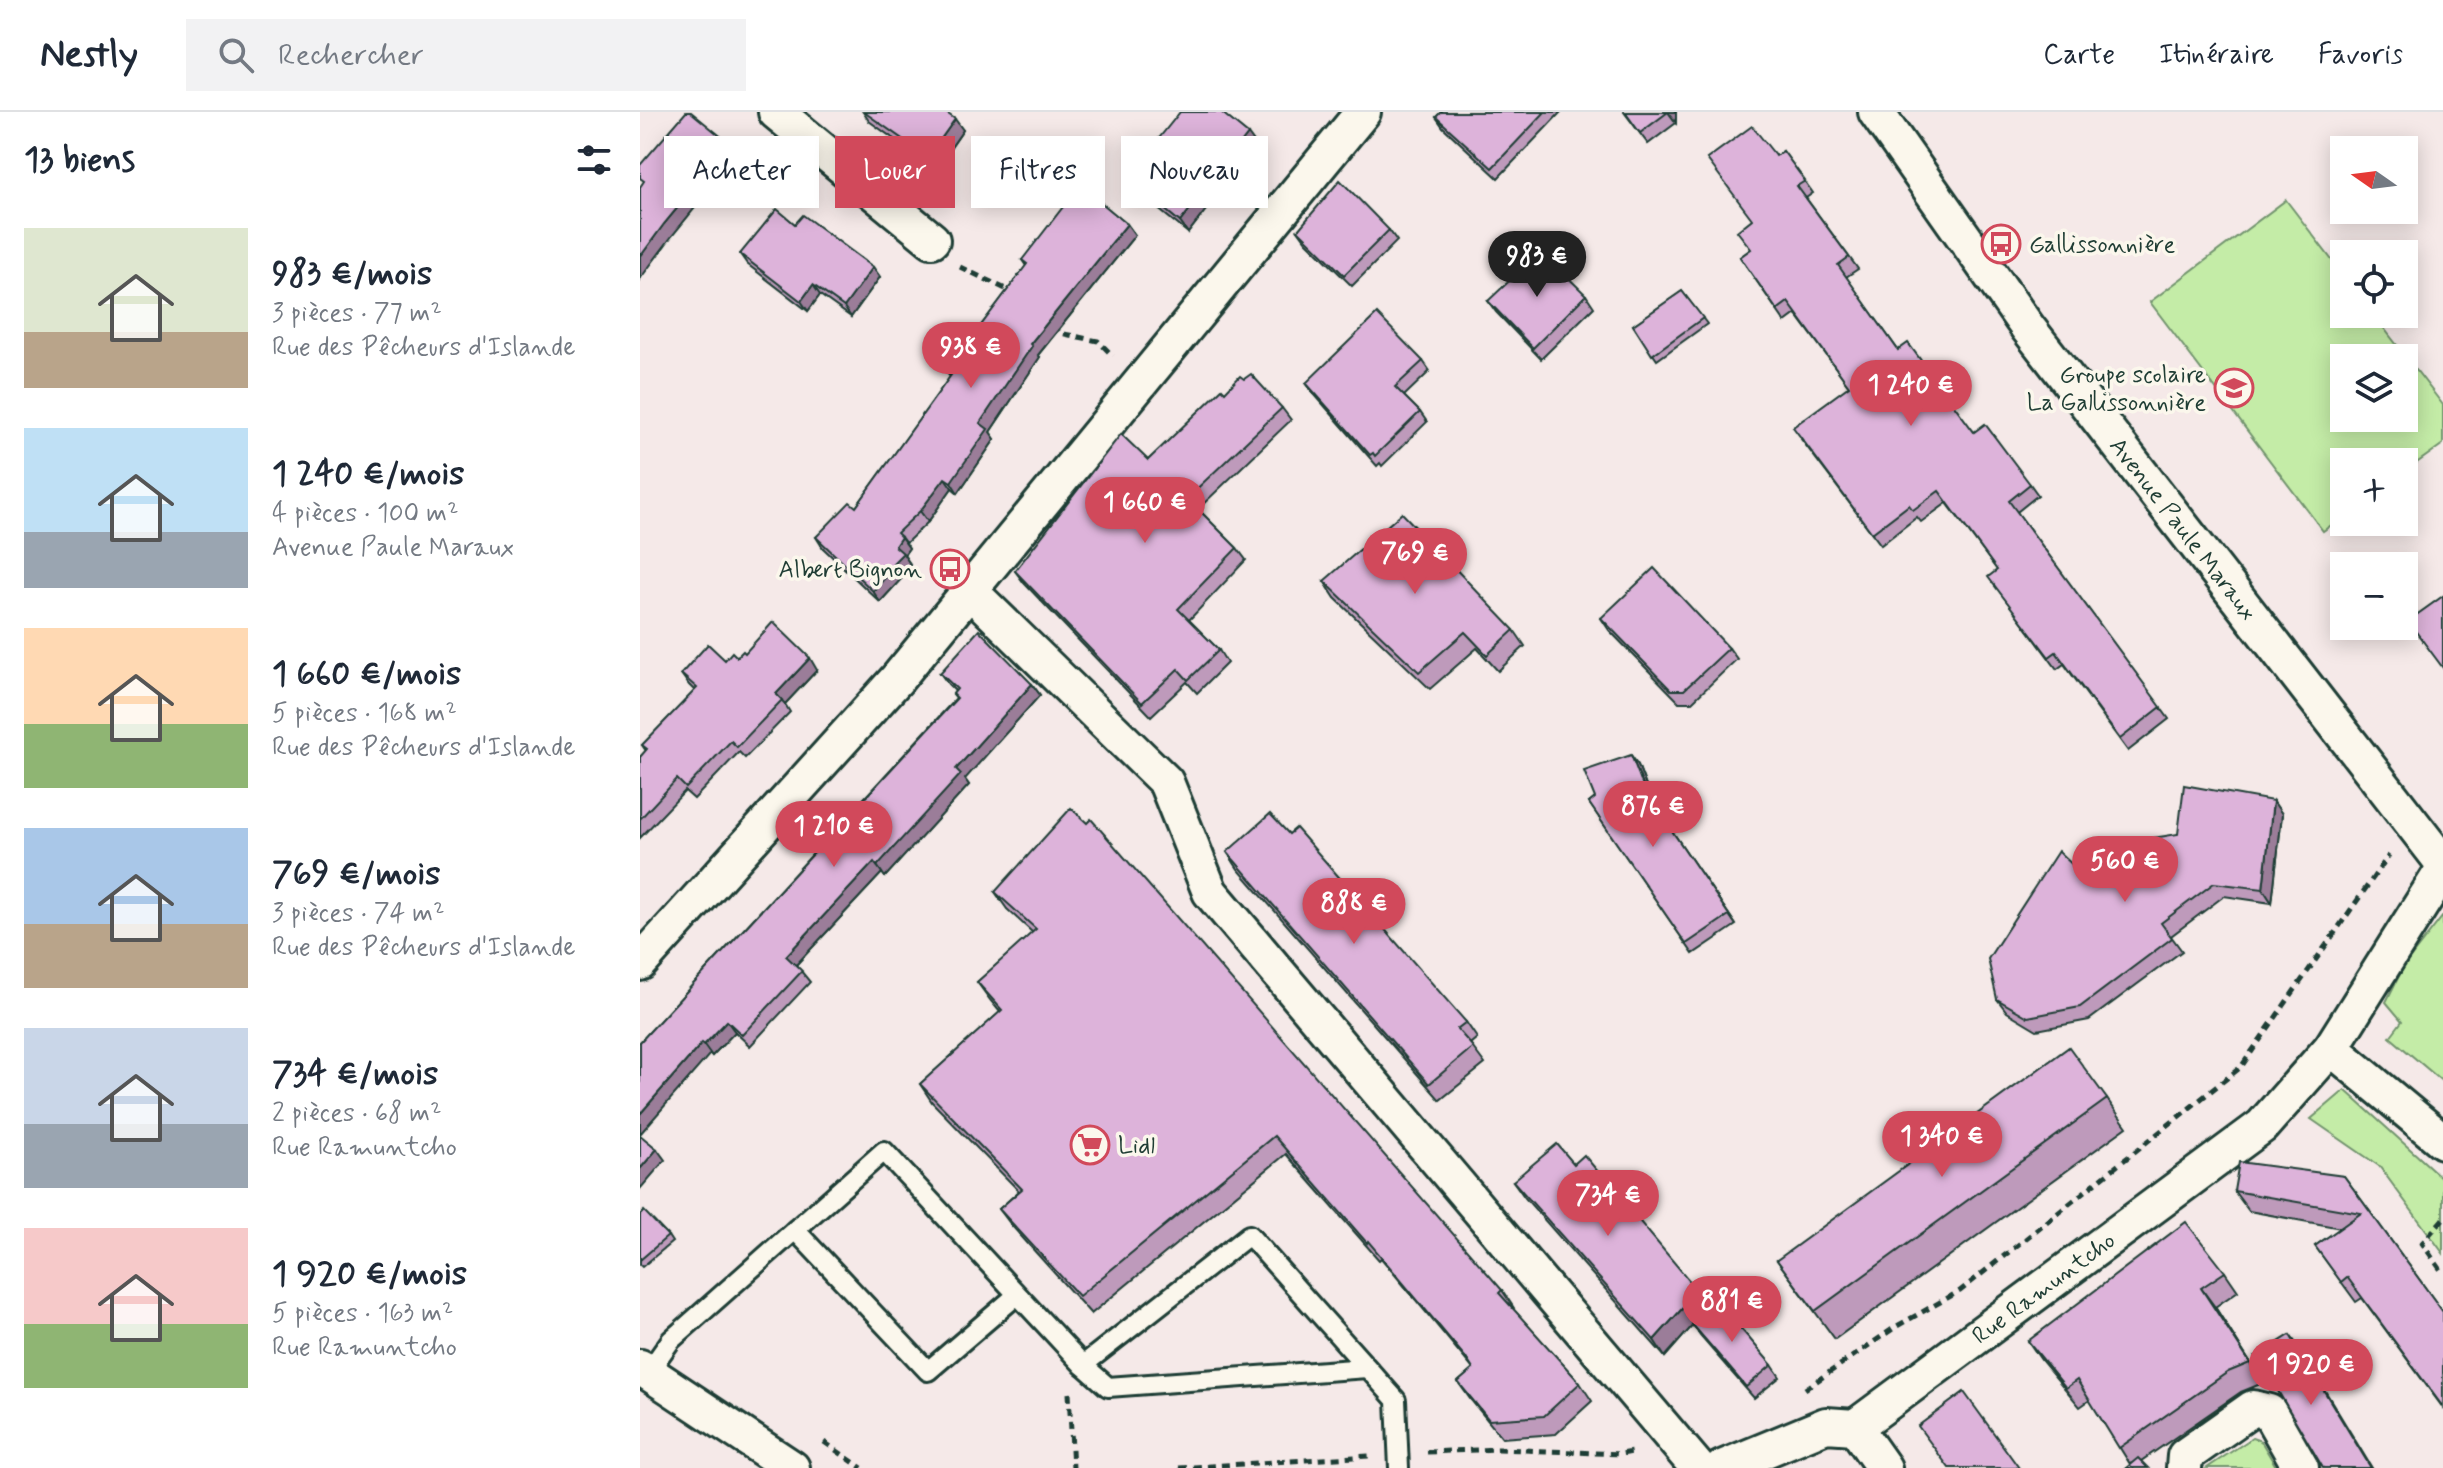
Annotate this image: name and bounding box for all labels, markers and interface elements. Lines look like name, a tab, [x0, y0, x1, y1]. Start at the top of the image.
search box	[186, 19, 746, 91]
text: Nestly	[40, 31, 138, 80]
icon: search	[214, 33, 258, 77]
text: Rechercher	[278, 36, 424, 75]
text: Carte	[2043, 37, 2115, 74]
text: Itinéraire	[2159, 37, 2274, 74]
text: Favoris	[2318, 37, 2403, 74]
chip: Acheter	[664, 136, 819, 208]
chip: Louer	[835, 136, 955, 208]
chip: Filtres	[971, 136, 1105, 208]
chip: Nouveau	[1121, 136, 1268, 208]
north arrow	[2330, 136, 2418, 224]
map controls	[2330, 136, 2418, 640]
text: 13 biens	[24, 138, 135, 183]
icon: filters	[572, 138, 616, 182]
bus stop icon: Gallissonnière	[1980, 223, 2022, 265]
place label: Gallissonnière	[2029, 230, 2175, 261]
pin: 983 €	[1481, 231, 1593, 299]
text: 983 €	[1506, 240, 1568, 274]
button: locate	[2330, 240, 2418, 328]
text: 983 €/mois	[272, 252, 432, 297]
icon: home	[88, 260, 184, 356]
text: 3 pièces · 77 m²	[272, 297, 442, 331]
pin: 938 €	[915, 322, 1027, 390]
text: Rue des Pêcheurs d'Islande	[272, 331, 575, 365]
text: 938 €	[940, 331, 1002, 365]
button: layers	[2330, 344, 2418, 432]
pin: 1 240 €	[1837, 360, 1985, 428]
place label: Groupe scolaire La Gallissonnière	[2027, 360, 2206, 419]
school or university icon: Groupe scolaire La Gallissonnière	[2213, 367, 2255, 409]
text: 1 240 €	[1868, 369, 1954, 403]
street label: Avenue Paule Maraux	[2102, 432, 2263, 627]
button: +	[2330, 448, 2418, 536]
text: 1 240 €/mois	[272, 452, 464, 497]
icon: home	[88, 460, 184, 556]
pin: 1 660 €	[1071, 477, 1219, 545]
text: 1 660 €	[1103, 486, 1187, 520]
text: 4 pièces · 100 m²	[272, 497, 458, 531]
pin: 769 €	[1359, 528, 1471, 596]
text: Avenue Paule Maraux	[272, 531, 514, 565]
text: 769 €	[1381, 537, 1449, 571]
bus stop icon: Albert Bignon	[929, 548, 971, 590]
button: −	[2330, 552, 2418, 640]
place label: Albert Bignon	[779, 555, 922, 586]
text: 1 660 €/mois	[272, 652, 461, 697]
icon: home	[88, 660, 184, 756]
text: 5 pièces · 168 m²	[272, 697, 457, 731]
text: Rue des Pêcheurs d'Islande	[272, 731, 575, 765]
pin: 876 €	[1597, 781, 1709, 849]
text: 876 €	[1621, 790, 1685, 824]
pin: 1 210 €	[760, 801, 908, 869]
text: 1 210 €	[793, 810, 875, 844]
pin: 560 €	[2069, 836, 2181, 904]
text: 560 €	[2090, 845, 2160, 879]
text: 769 €/mois	[272, 852, 440, 897]
icon: home	[88, 860, 184, 956]
pin: 888 €	[1298, 878, 1410, 946]
text: 888 €	[1320, 887, 1388, 921]
text: 3 pièces · 74 m²	[272, 897, 444, 931]
text: Rue des Pêcheurs d'Islande	[272, 931, 575, 965]
text: 734 €/mois	[272, 1052, 438, 1097]
icon: home	[88, 1060, 184, 1156]
text: 2 pièces · 68 m²	[272, 1097, 441, 1131]
pin: 1 340 €	[1868, 1111, 2016, 1179]
text: 1 340 €	[1900, 1120, 1984, 1154]
supermarket icon: Lidl	[1069, 1124, 1111, 1166]
text: Rue Ramuntcho	[272, 1131, 457, 1165]
place label: Lidl	[1118, 1131, 1155, 1162]
pin: 734 €	[1552, 1170, 1664, 1238]
text: 734 €	[1575, 1179, 1641, 1213]
street label: Rue Ramuntcho	[1966, 1226, 2122, 1352]
text: 1 920 €/mois	[272, 1252, 467, 1297]
icon: home	[88, 1260, 184, 1356]
pin: 881 €	[1676, 1276, 1788, 1344]
text: 881 €	[1700, 1285, 1764, 1319]
text: 5 pièces · 163 m²	[272, 1297, 453, 1331]
text: Rue Ramuntcho	[272, 1331, 457, 1365]
pin: 1 920 €	[2237, 1339, 2385, 1407]
text: 1 920 €	[2267, 1348, 2355, 1382]

